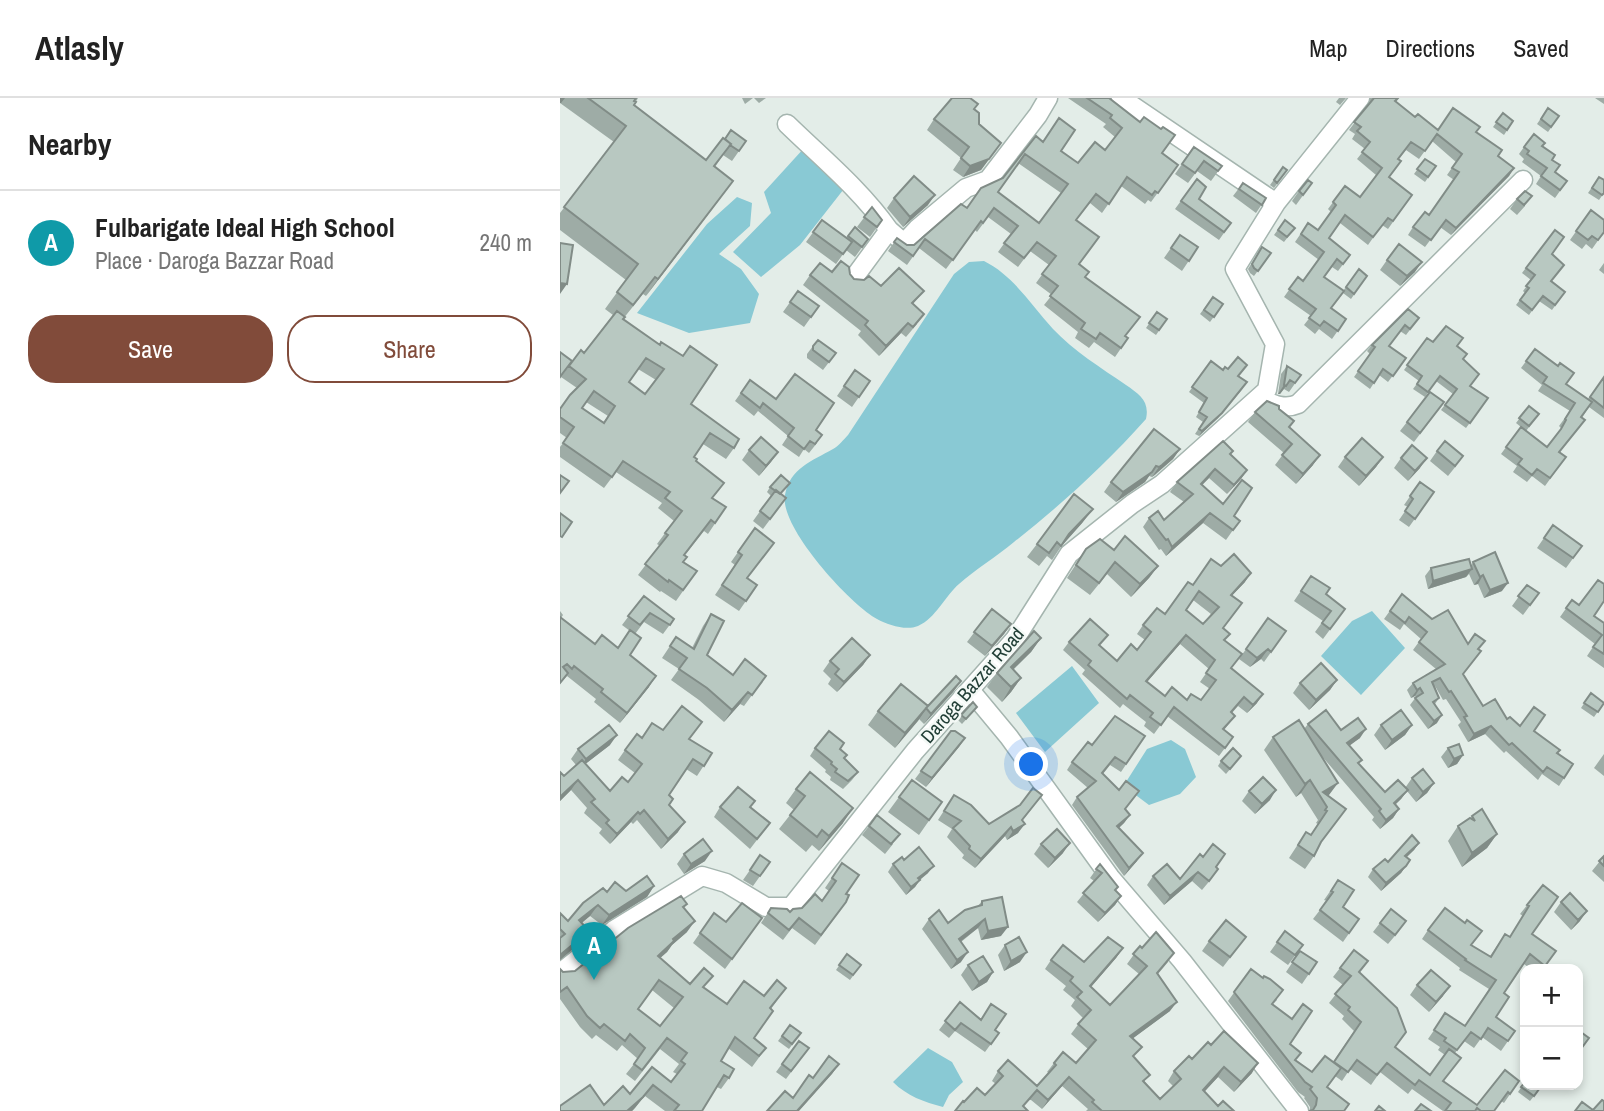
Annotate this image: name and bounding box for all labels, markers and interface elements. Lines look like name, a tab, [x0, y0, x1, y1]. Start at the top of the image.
text: Atlasly	[35, 26, 124, 70]
text: Map	[1309, 32, 1347, 64]
text: Directions	[1385, 32, 1475, 64]
text: Saved	[1513, 32, 1569, 64]
text: Nearby	[28, 124, 111, 164]
text: Fulbarigate Ideal High School	[95, 210, 395, 245]
text: A	[44, 227, 58, 258]
text: 240 m	[480, 227, 532, 258]
text: Place · Daroga Bazzar Road	[95, 245, 334, 276]
button: Save	[28, 315, 273, 383]
button: Share	[287, 315, 532, 383]
street label: Daroga Bazzar Road	[914, 622, 1030, 748]
your location	[1014, 747, 1048, 781]
pin: A	[571, 922, 617, 980]
map controls	[1520, 964, 1583, 1090]
button: +	[1520, 964, 1583, 1027]
button: −	[1520, 1027, 1583, 1090]

